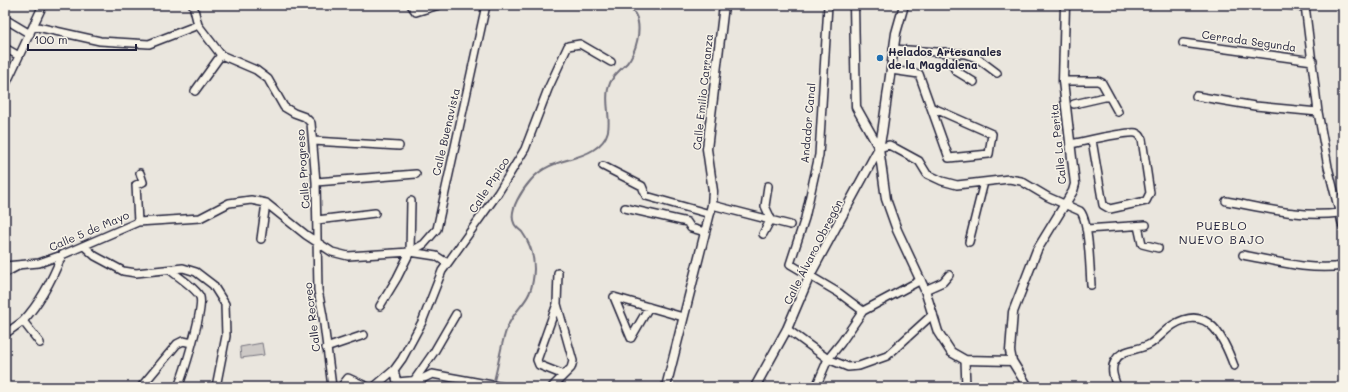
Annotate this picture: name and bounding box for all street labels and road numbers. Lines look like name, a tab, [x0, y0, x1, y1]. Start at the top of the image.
street label: Cerrada Segunda	[1201, 26, 1297, 55]
street label: Calle Emilio Carranza	[689, 33, 716, 151]
street label: Andador Canal	[797, 82, 818, 164]
street label: Calle Buenavista	[428, 87, 463, 177]
street label: Calle La Perita	[1046, 103, 1069, 185]
street label: Calle Progreso	[292, 128, 313, 209]
street label: Calle Pipico	[465, 153, 512, 216]
street label: Calle Álvaro Obregón	[779, 197, 846, 307]
street label: Calle 5 de Mayo	[46, 207, 132, 254]
street label: Calle Recreo	[300, 281, 323, 353]

